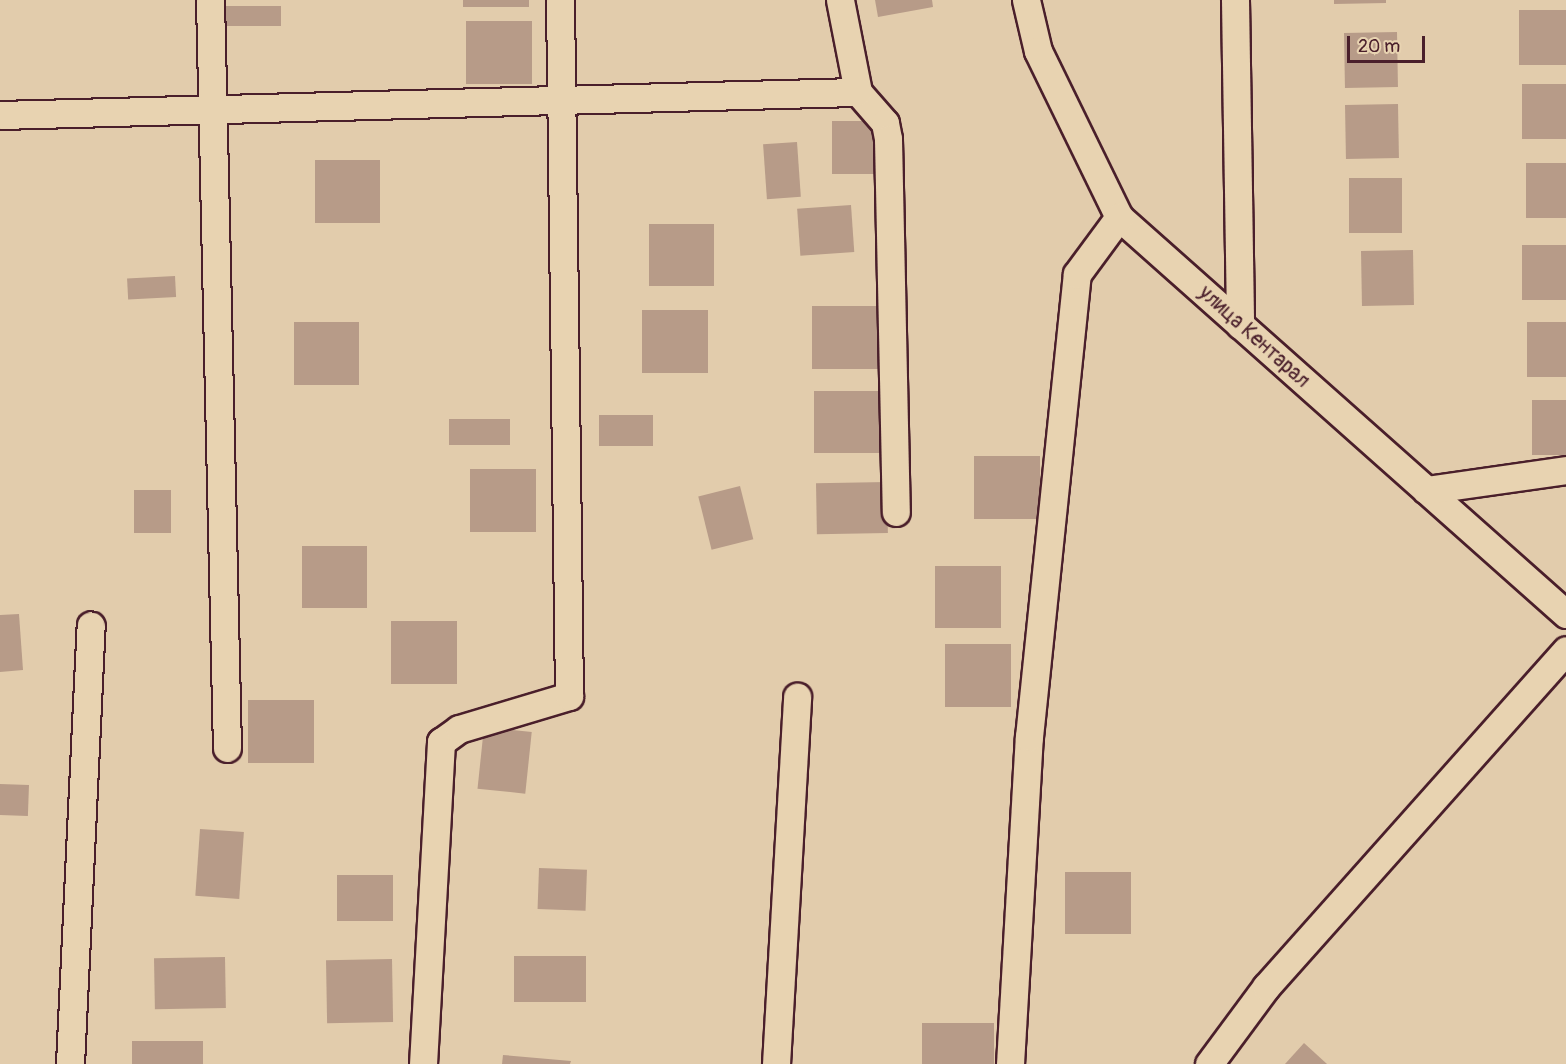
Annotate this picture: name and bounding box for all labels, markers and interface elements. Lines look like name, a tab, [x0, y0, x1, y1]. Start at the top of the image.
scale bar	[1350, 24, 1428, 62]
text: 20 m	[1358, 35, 1400, 58]
street label: улица Кентарал	[1193, 281, 1315, 393]

